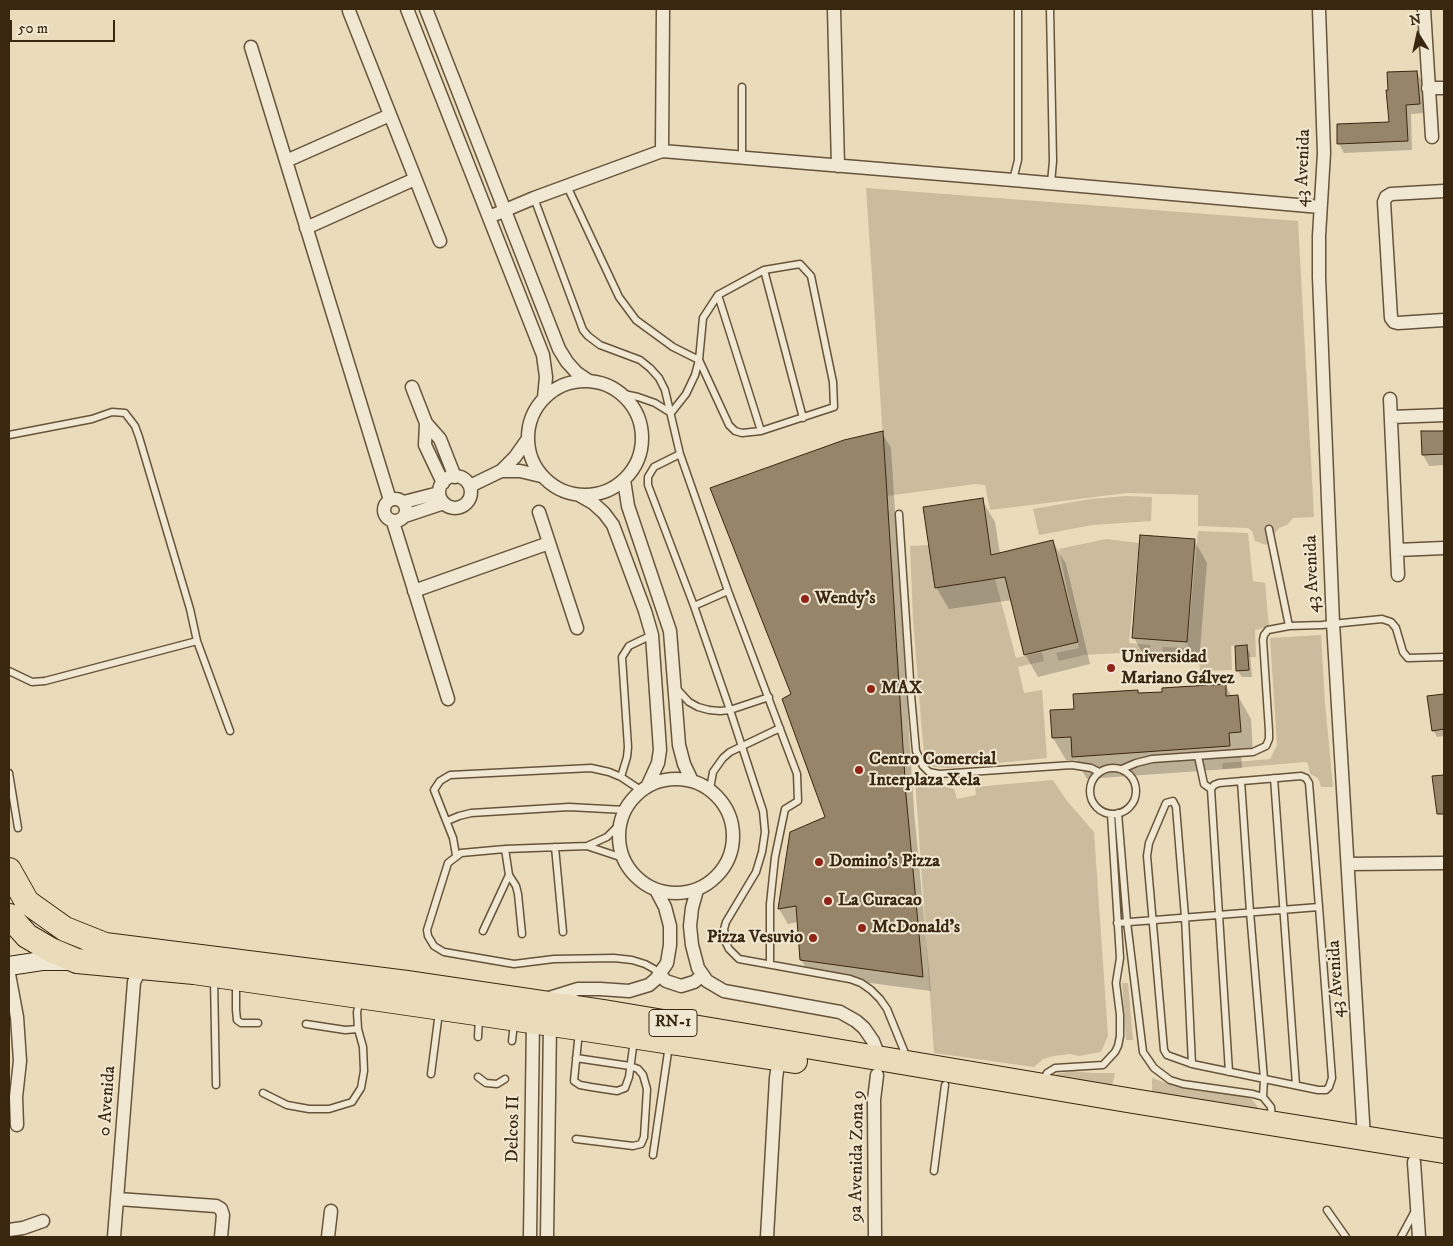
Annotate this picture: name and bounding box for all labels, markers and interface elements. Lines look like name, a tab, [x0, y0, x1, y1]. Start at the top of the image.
scale bar	[12, 10, 118, 42]
north arrow	[1393, 10, 1443, 60]
text: N	[1408, 10, 1423, 30]
text: 50 m	[18, 19, 48, 38]
street label: 43 Avenida	[1292, 129, 1316, 207]
street label: 43 Avenida	[1301, 535, 1325, 613]
place label: Wendy's	[815, 588, 875, 610]
marker: Wendy's	[799, 593, 811, 605]
place label: Universidad Mariano Gálvez	[1121, 647, 1235, 690]
marker: Universidad Mariano Gálvez	[1105, 662, 1117, 674]
place label: MAX	[881, 678, 922, 700]
marker: MAX	[865, 683, 877, 695]
place label: Centro Comercial Interplaza Xela	[869, 749, 997, 792]
marker: Centro Comercial Interplaza Xela	[853, 764, 865, 776]
place label: Domino's Pizza	[829, 851, 940, 873]
marker: Domino's Pizza	[813, 856, 825, 868]
place label: La Curacao	[838, 890, 922, 912]
marker: La Curacao	[822, 895, 834, 907]
place label: McDonald's	[872, 917, 960, 939]
marker: McDonald's	[856, 922, 868, 934]
place label: Pizza Vesuvio	[707, 927, 803, 949]
marker: Pizza Vesuvio	[807, 932, 819, 944]
street label: 43 Avenida	[1324, 939, 1350, 1019]
road number: RN-1	[649, 1010, 697, 1036]
street label: 0 Avenida	[95, 1065, 121, 1137]
street label: 9a Avenida Zona 9	[846, 1090, 870, 1222]
street label: Delcos II	[503, 1095, 525, 1163]

